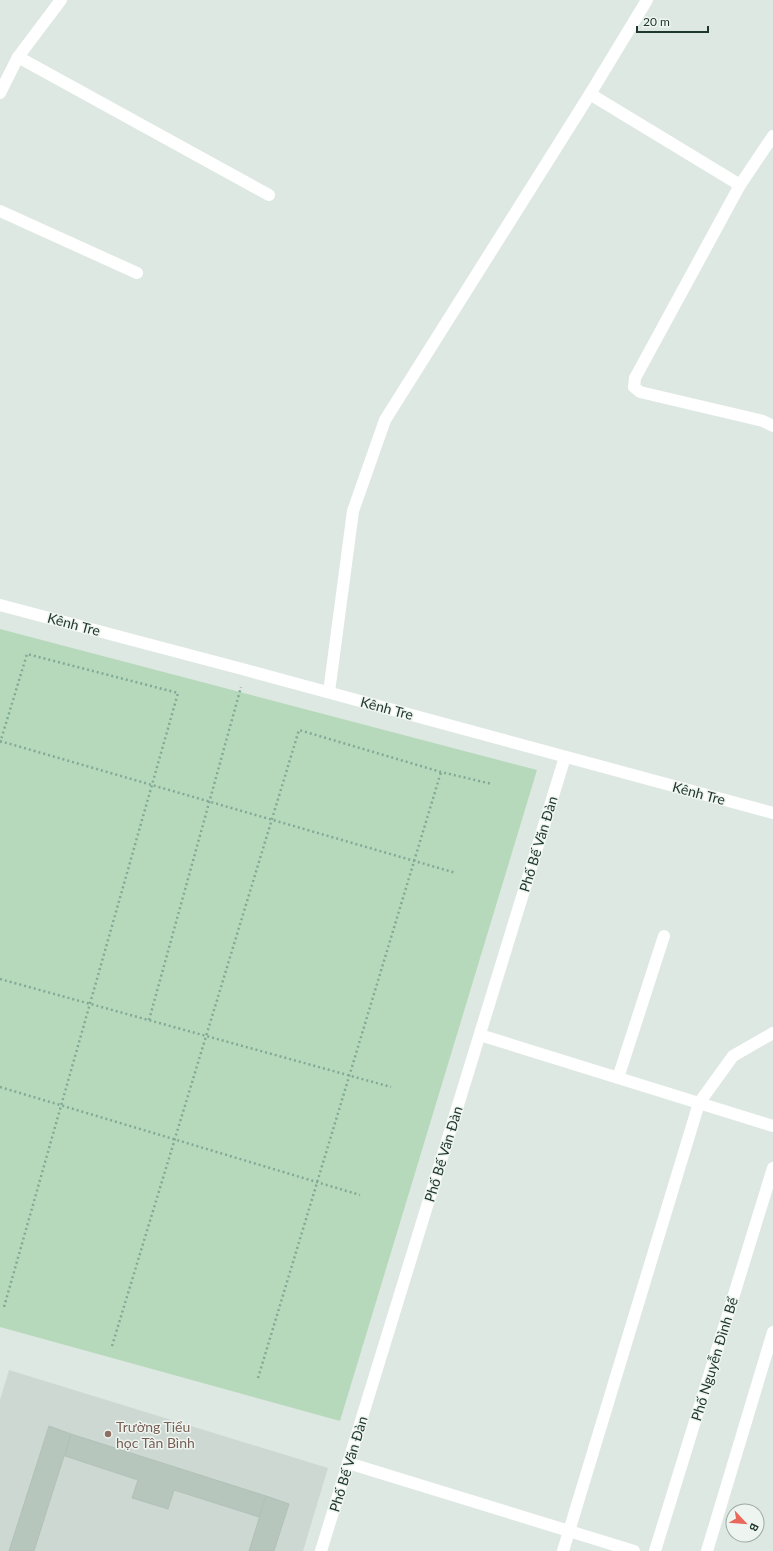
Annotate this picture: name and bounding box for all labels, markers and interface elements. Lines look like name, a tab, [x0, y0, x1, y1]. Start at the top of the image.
scale bar	[637, 8, 708, 34]
text: 20 m	[643, 14, 670, 29]
street label: Kênh Tre	[46, 609, 102, 639]
street label: Kênh Tre	[359, 693, 415, 723]
street label: Kênh Tre	[671, 778, 727, 808]
street label: Phố Bế Văn Đàn	[515, 794, 561, 894]
street label: Phố Bế Văn Đàn	[420, 1104, 466, 1204]
street label: Phố Nguyễn Đình Bể	[687, 1294, 741, 1423]
street label: Phố Bế Văn Đàn	[325, 1414, 371, 1514]
place label: Trường Tiểu học Tân Bình	[116, 1418, 195, 1451]
marker: Trường Tiểu học Tân Bình	[103, 1429, 113, 1439]
north arrow	[725, 1503, 765, 1543]
text: B	[747, 1521, 762, 1534]

